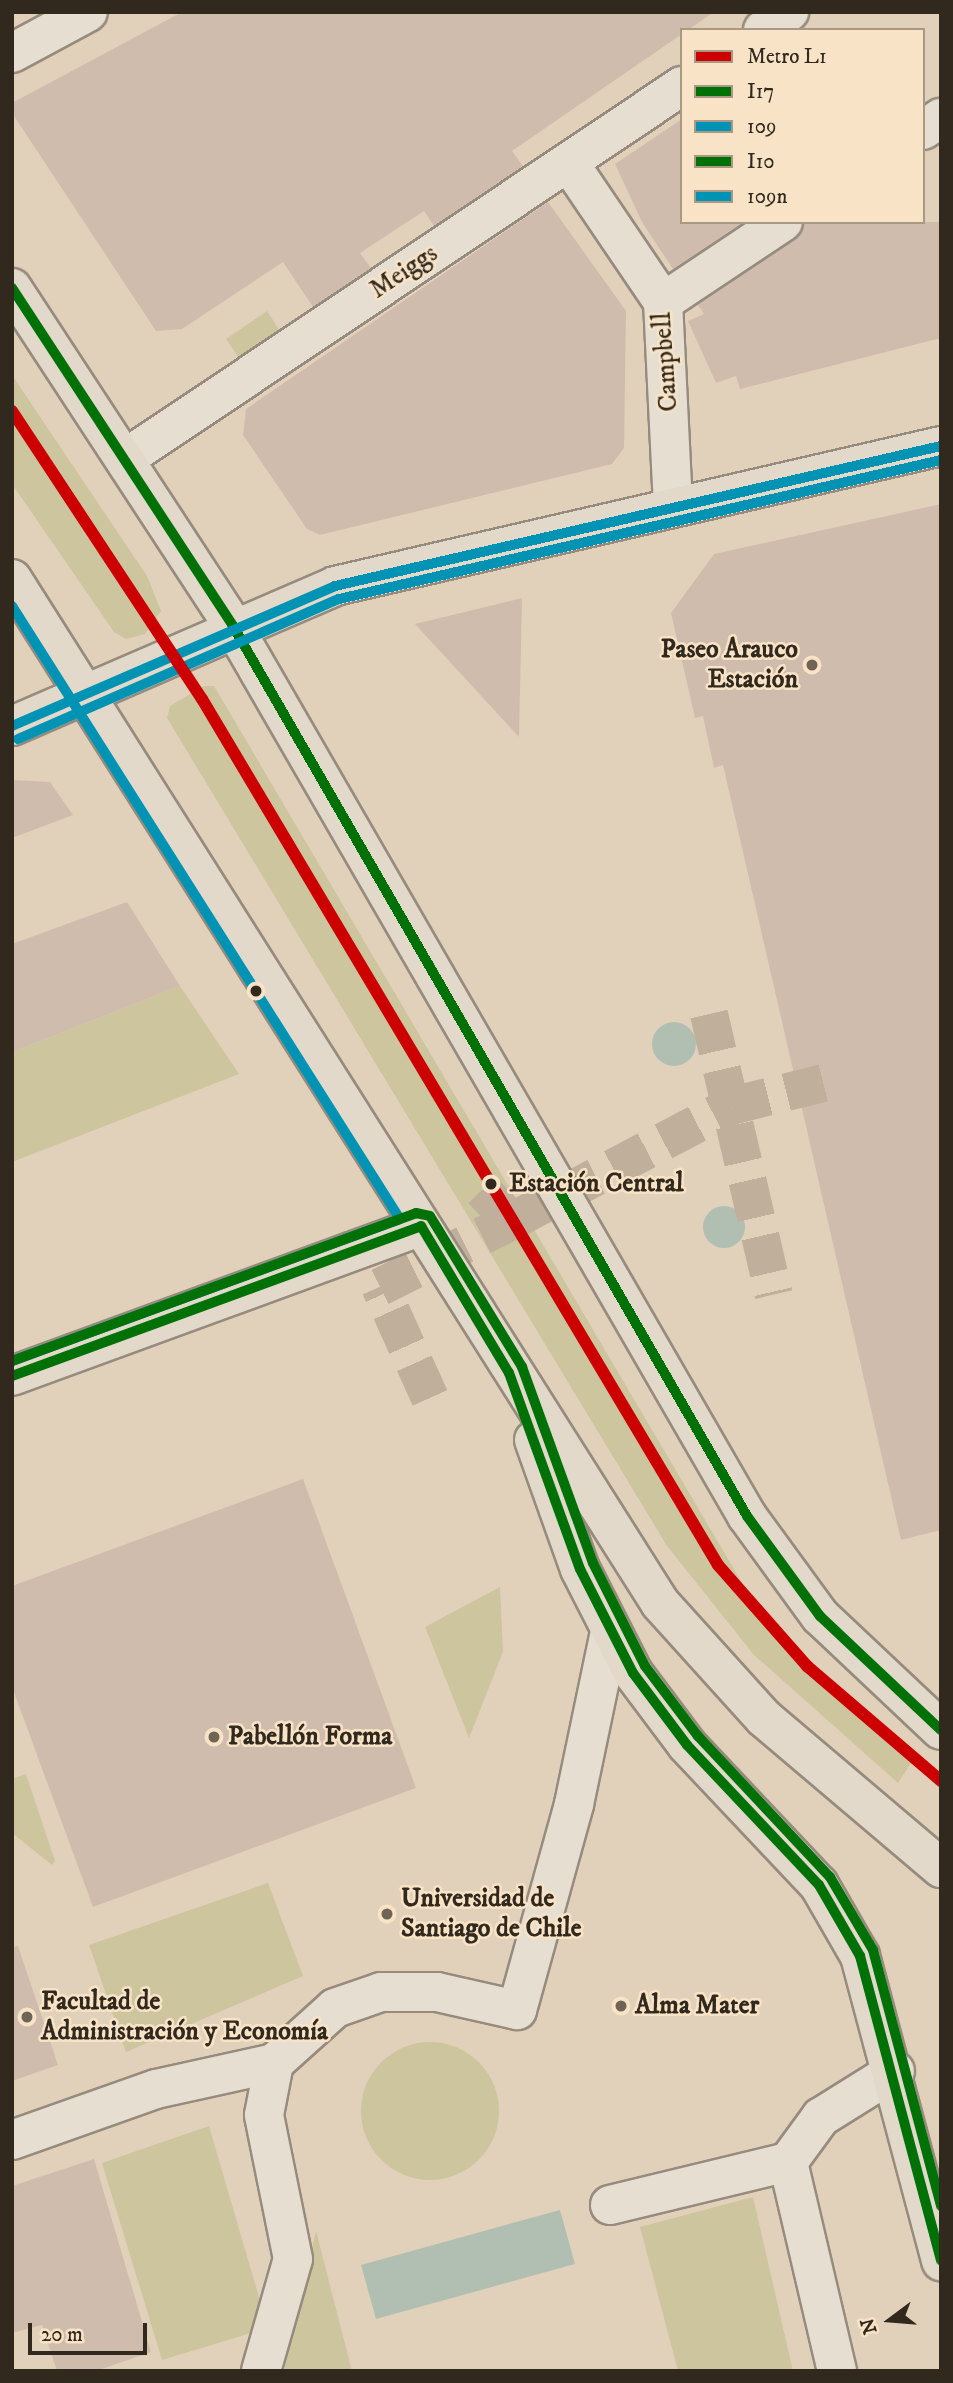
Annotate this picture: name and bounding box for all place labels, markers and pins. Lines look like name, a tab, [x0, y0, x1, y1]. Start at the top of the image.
place label: Paseo Arauco Estación	[661, 634, 798, 696]
marker: Paseo Arauco Estación	[804, 657, 820, 673]
unlabelled marker	[249, 984, 263, 998]
place label: Estación Central	[509, 1168, 684, 1200]
marker: Estación Central	[479, 1172, 503, 1196]
place label: Pabellón Forma	[228, 1721, 392, 1753]
marker: Pabellón Forma	[206, 1729, 222, 1745]
place label: Universidad de Santiago de Chile	[401, 1883, 582, 1944]
marker: Universidad de Santiago de Chile	[379, 1906, 395, 1922]
place label: Facultad de Administración y Economía	[41, 1986, 328, 2048]
place label: Alma Mater	[635, 1990, 759, 2022]
marker: Alma Mater	[613, 1998, 629, 2014]
marker: Facultad de Administración y Economía	[19, 2009, 35, 2025]

